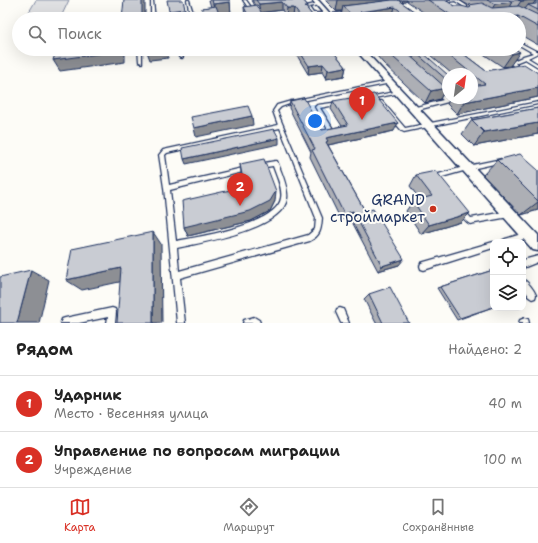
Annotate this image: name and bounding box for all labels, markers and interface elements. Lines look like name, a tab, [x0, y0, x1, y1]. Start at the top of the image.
search box	[12, 12, 526, 56]
icon: search	[26, 23, 48, 45]
text: Поиск	[58, 24, 102, 44]
north arrow	[442, 68, 478, 104]
pin: 1	[349, 87, 375, 120]
your location	[305, 111, 325, 131]
pin: 2	[227, 173, 253, 206]
place label: GRAND строймаркет	[330, 190, 425, 227]
marker: GRAND строймаркет	[428, 204, 438, 214]
map controls	[490, 239, 526, 311]
button: locate	[490, 239, 526, 275]
button: layers	[490, 275, 526, 311]
text: Рядом	[16, 338, 73, 360]
text: Найдено: 2	[448, 341, 522, 358]
text: Ударник	[54, 385, 122, 405]
text: 1	[26, 395, 32, 412]
text: 40 m	[488, 395, 522, 412]
text: Место · Весенняя улица	[54, 405, 208, 422]
text: Управление по вопросам миграции	[54, 441, 340, 461]
text: 2	[24, 451, 34, 468]
text: 100 m	[483, 451, 522, 468]
text: Учреждение	[54, 461, 132, 478]
tab: Карта	[64, 496, 95, 535]
tab: Маршрут	[223, 496, 274, 535]
tab: Сохранённые	[402, 496, 474, 535]

